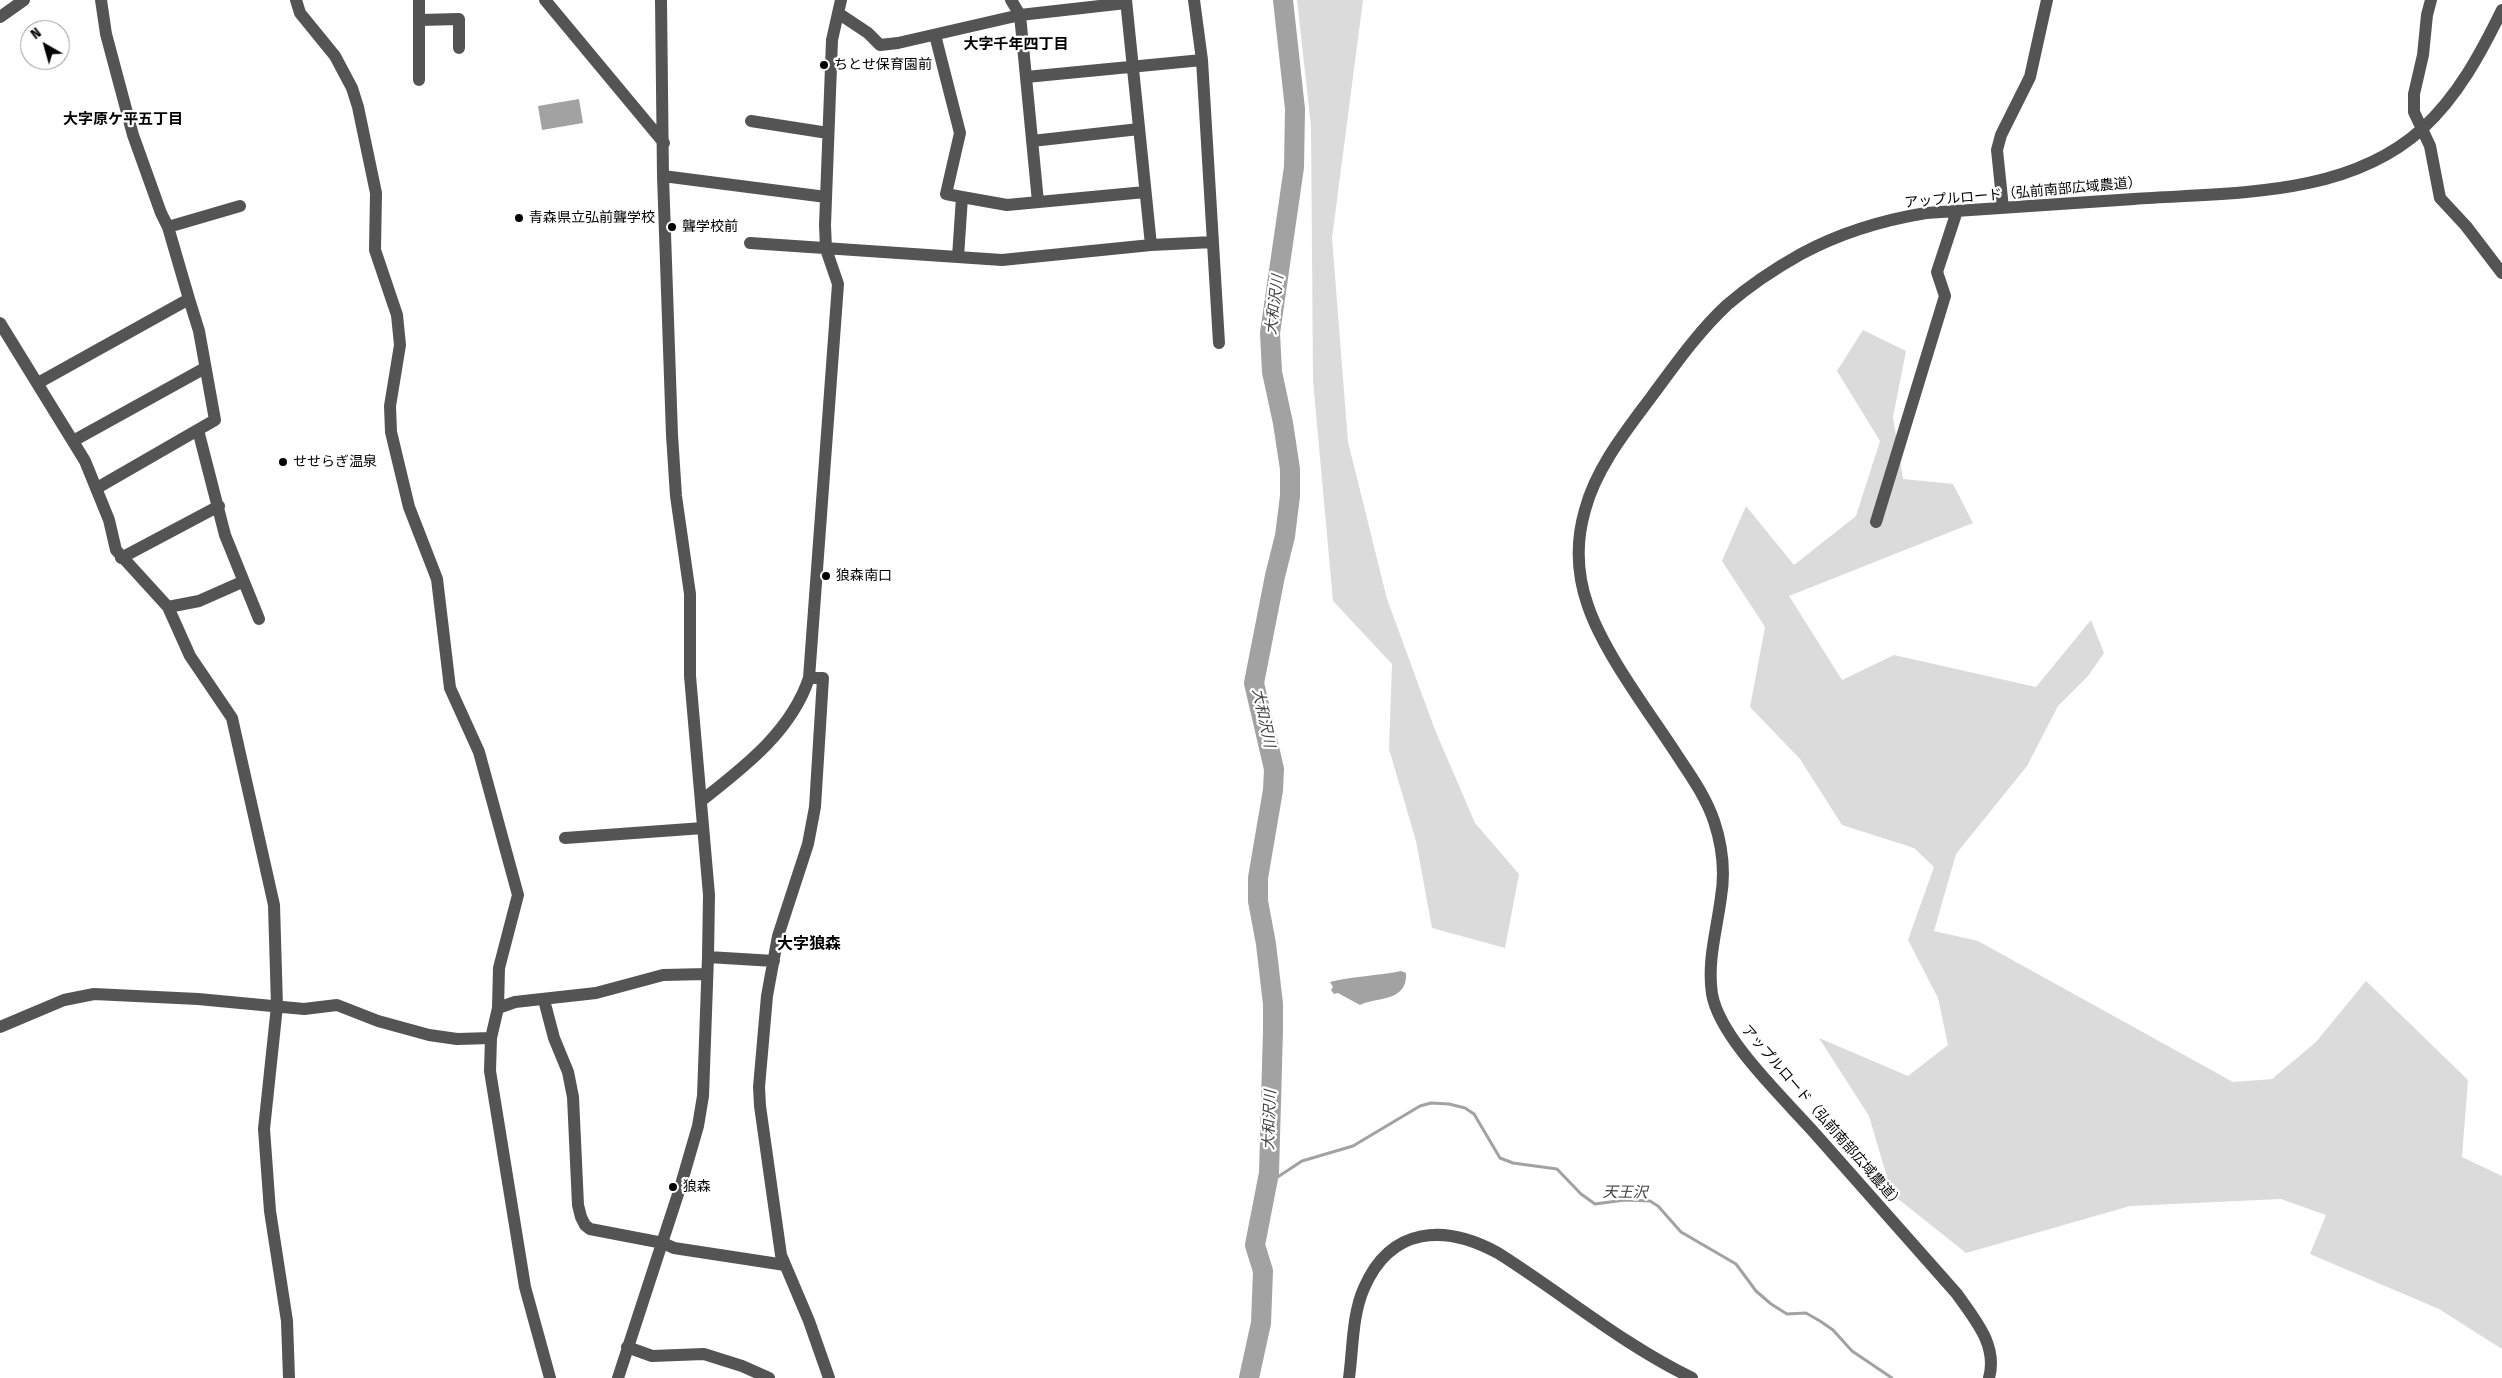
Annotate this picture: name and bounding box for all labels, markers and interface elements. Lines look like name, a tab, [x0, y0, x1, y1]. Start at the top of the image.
north arrow	[20, 20, 70, 70]
text: N	[28, 24, 45, 43]
district label: 大字千年四丁目	[964, 36, 1068, 54]
place label: ちとせ保育園前	[834, 57, 932, 73]
marker: ちとせ保育園前	[818, 59, 830, 71]
district label: 大字原ケ平五丁目	[63, 111, 183, 129]
street label: アップルロード（弘前南部広域農道）	[1904, 174, 2142, 212]
place label: 青森県立弘前聾学校	[529, 210, 655, 226]
marker: 青森県立弘前聾学校	[513, 212, 525, 224]
place label: 聾学校前	[682, 219, 738, 235]
marker: 聾学校前	[666, 221, 678, 233]
water label: 大和沢川	[1262, 274, 1288, 336]
place label: せせらぎ温泉	[293, 454, 377, 470]
marker: せせらぎ温泉	[277, 456, 289, 468]
place label: 狼森南口	[836, 568, 892, 584]
marker: 狼森南口	[820, 570, 832, 582]
water label: 大和沢川	[1248, 687, 1278, 749]
district label: 大字狼森	[777, 935, 841, 955]
street label: アップルロード（弘前南部広域農道）	[1738, 1022, 1906, 1212]
water label: 大和沢川	[1260, 1090, 1280, 1150]
place label: 狼森	[683, 1179, 711, 1195]
marker: 狼森	[667, 1181, 679, 1193]
water label: 天王沢	[1602, 1184, 1648, 1202]

